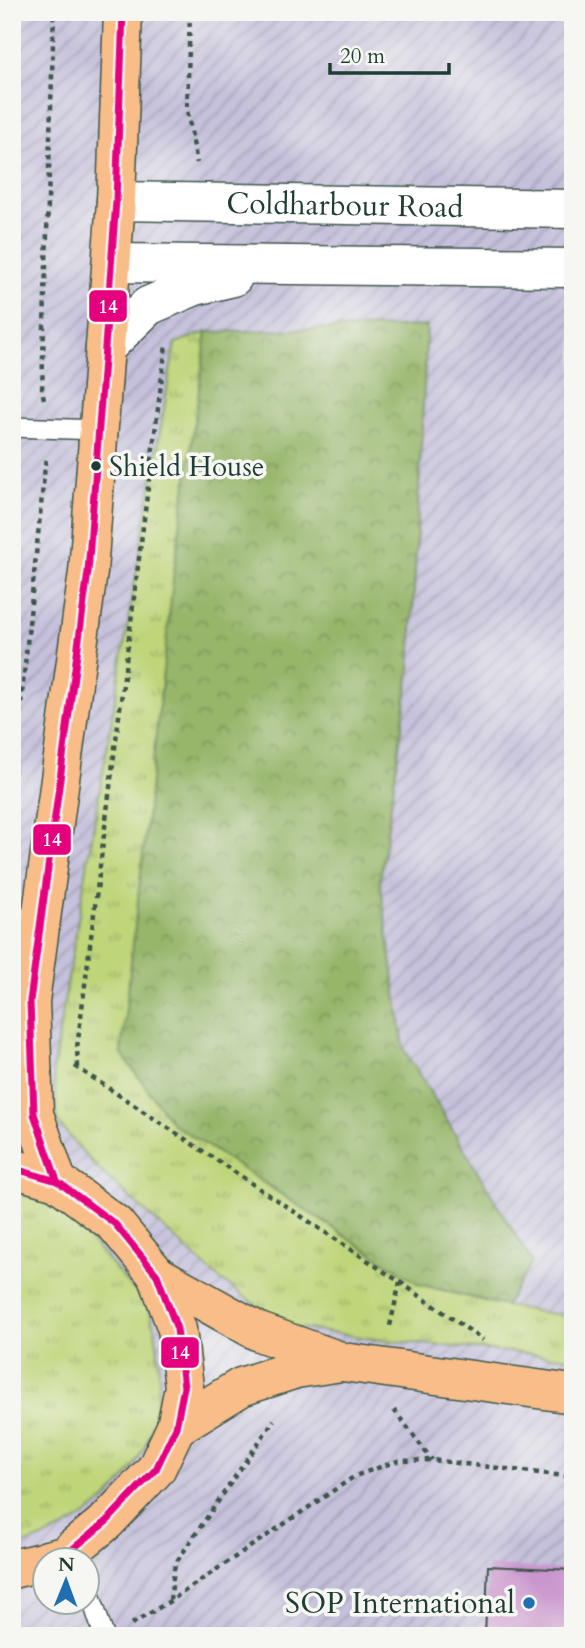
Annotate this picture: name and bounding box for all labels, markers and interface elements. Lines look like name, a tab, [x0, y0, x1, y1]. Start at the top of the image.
scale bar	[330, 32, 448, 76]
text: 20 m	[340, 42, 385, 71]
street label: Coldharbour Road	[226, 183, 464, 228]
line badge: 14	[88, 289, 128, 323]
text: 14	[98, 294, 118, 320]
place label: Shield House	[109, 448, 265, 486]
marker: Shield House	[89, 459, 103, 473]
line badge: 14	[32, 823, 72, 856]
text: 14	[42, 827, 62, 853]
line badge: 14	[160, 1336, 200, 1369]
text: 14	[170, 1340, 190, 1366]
north arrow	[32, 1546, 102, 1616]
text: N	[58, 1552, 75, 1578]
place label: SOP International	[285, 1583, 515, 1624]
marker: SOP International	[521, 1595, 537, 1611]

